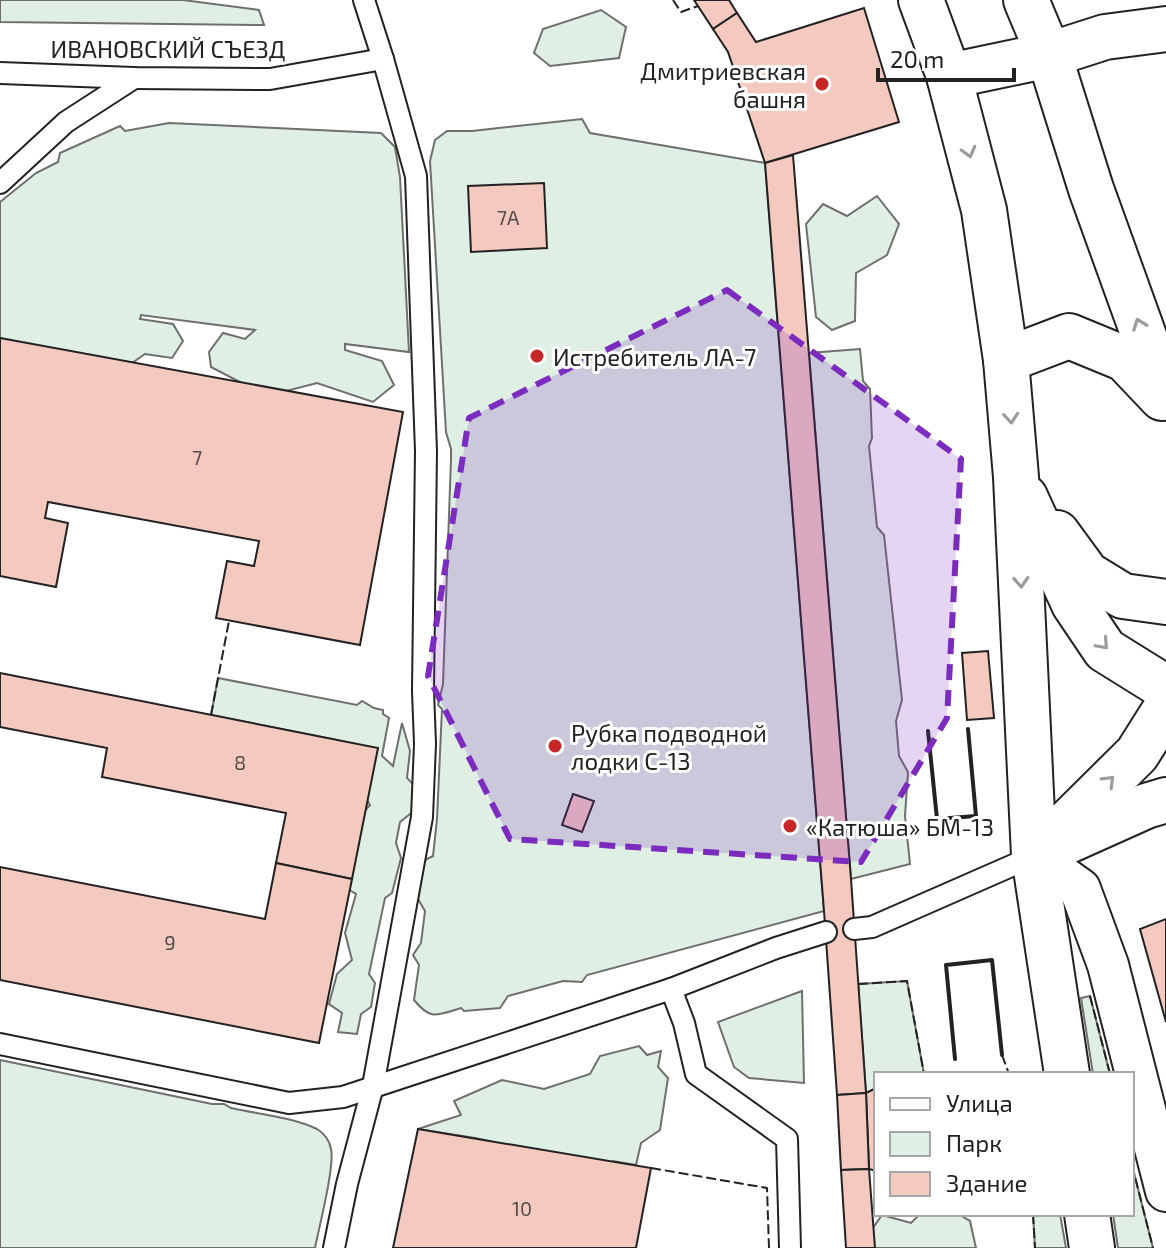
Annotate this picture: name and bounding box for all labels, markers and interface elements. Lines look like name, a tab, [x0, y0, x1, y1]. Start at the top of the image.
scale bar	[878, 32, 1014, 82]
street label: ИВАНОВСКИЙ СЪЕЗД	[51, 34, 285, 63]
text: 20 m	[890, 44, 944, 73]
place label: Дмитриевская башня	[640, 56, 806, 113]
marker: Дмитриевская башня	[813, 75, 831, 93]
one-way arrow	[960, 144, 976, 158]
house number: 7А	[497, 205, 520, 229]
one-way arrow	[1133, 318, 1149, 332]
place label: Истребитель ЛА-7	[553, 342, 756, 371]
marker: Истребитель ЛА-7	[528, 347, 546, 365]
one-way arrow	[1002, 412, 1019, 425]
house number: 7	[192, 445, 202, 469]
one-way arrow	[1012, 576, 1029, 589]
one-way arrow	[1094, 635, 1108, 649]
place label: Рубка подводной лодки С-13	[571, 718, 767, 775]
marker: Рубка подводной лодки С-13	[546, 737, 564, 755]
house number: 8	[234, 750, 246, 774]
one-way arrow	[1100, 776, 1115, 790]
place label: «Катюша» БМ-13	[806, 812, 994, 841]
marker: «Катюша» БМ-13	[781, 817, 799, 835]
house number: 9	[164, 930, 176, 954]
legend	[874, 1072, 1134, 1216]
text: Улица	[946, 1088, 1013, 1117]
text: Парк	[946, 1128, 1002, 1157]
text: Здание	[946, 1168, 1028, 1197]
house number: 10	[512, 1196, 532, 1220]

